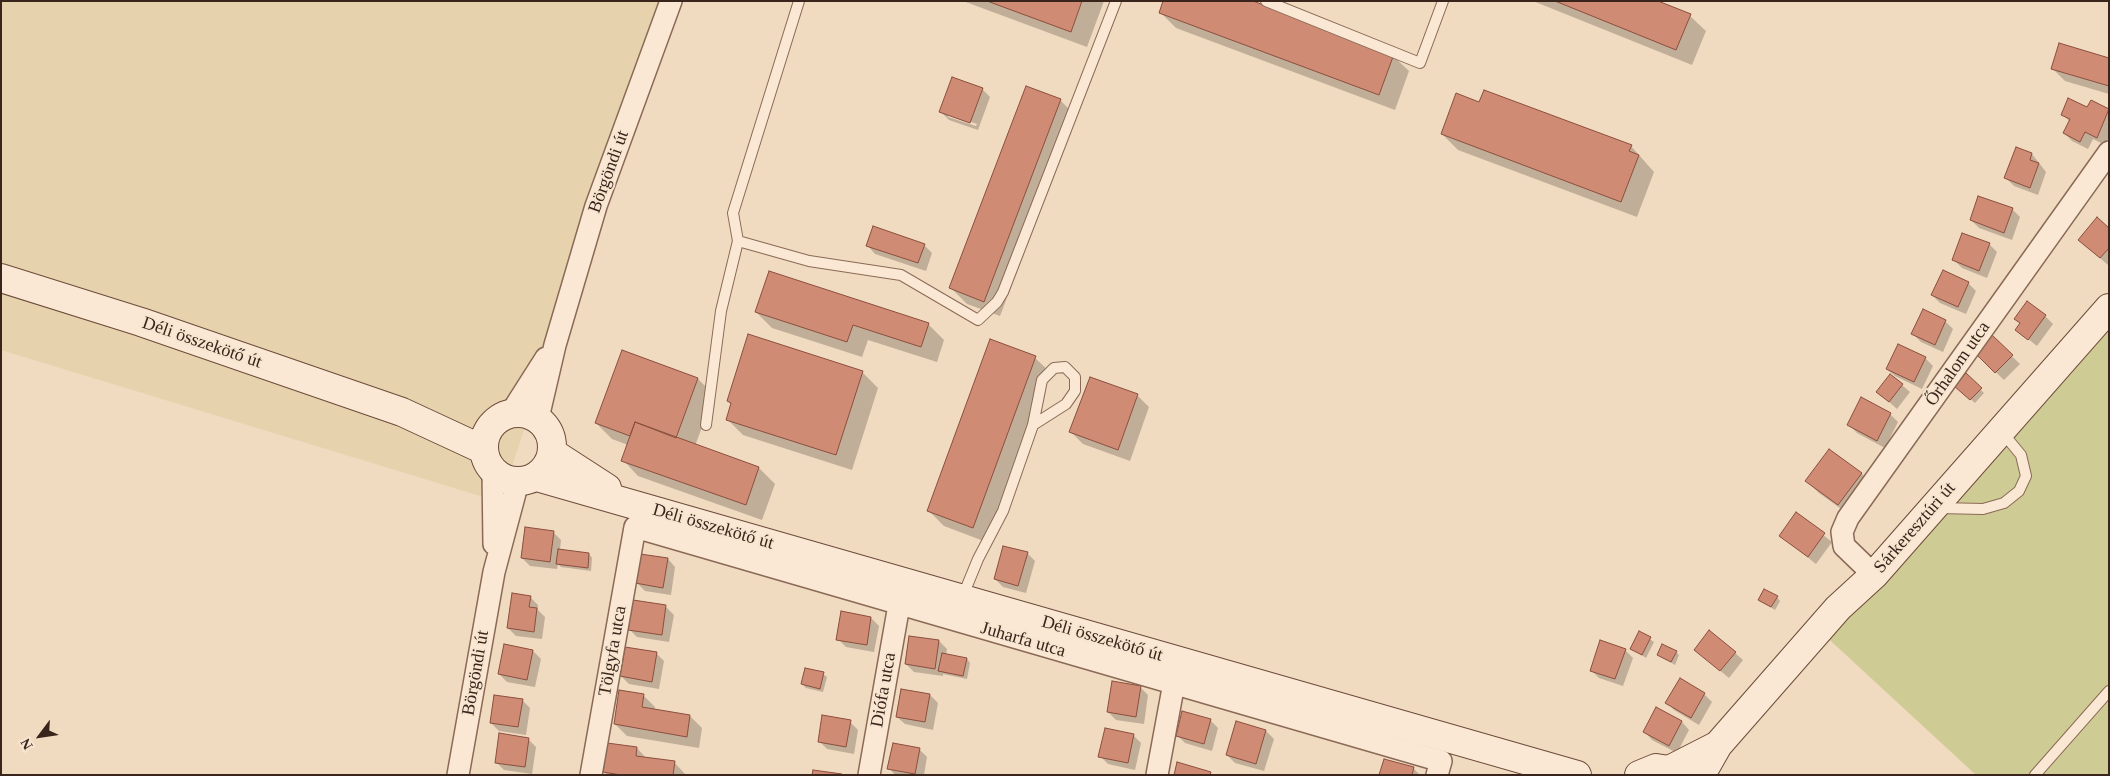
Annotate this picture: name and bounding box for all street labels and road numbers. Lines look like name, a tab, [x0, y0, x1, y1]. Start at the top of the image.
street label: Börgöndi út	[584, 128, 634, 216]
street label: Déli összekötő út	[139, 312, 265, 374]
street label: Őrhalom utca	[1921, 317, 1995, 411]
street label: Sárkeresztúri út	[1870, 478, 1960, 578]
street label: Déli összekötő út	[650, 499, 776, 555]
street label: Tölgyfa utca	[594, 604, 632, 698]
street label: Déli összekötő út	[1039, 611, 1165, 667]
street label: Juharfa utca	[978, 618, 1068, 662]
street label: Börgöndi út	[458, 629, 494, 717]
street label: Diófa utca	[867, 651, 901, 729]

